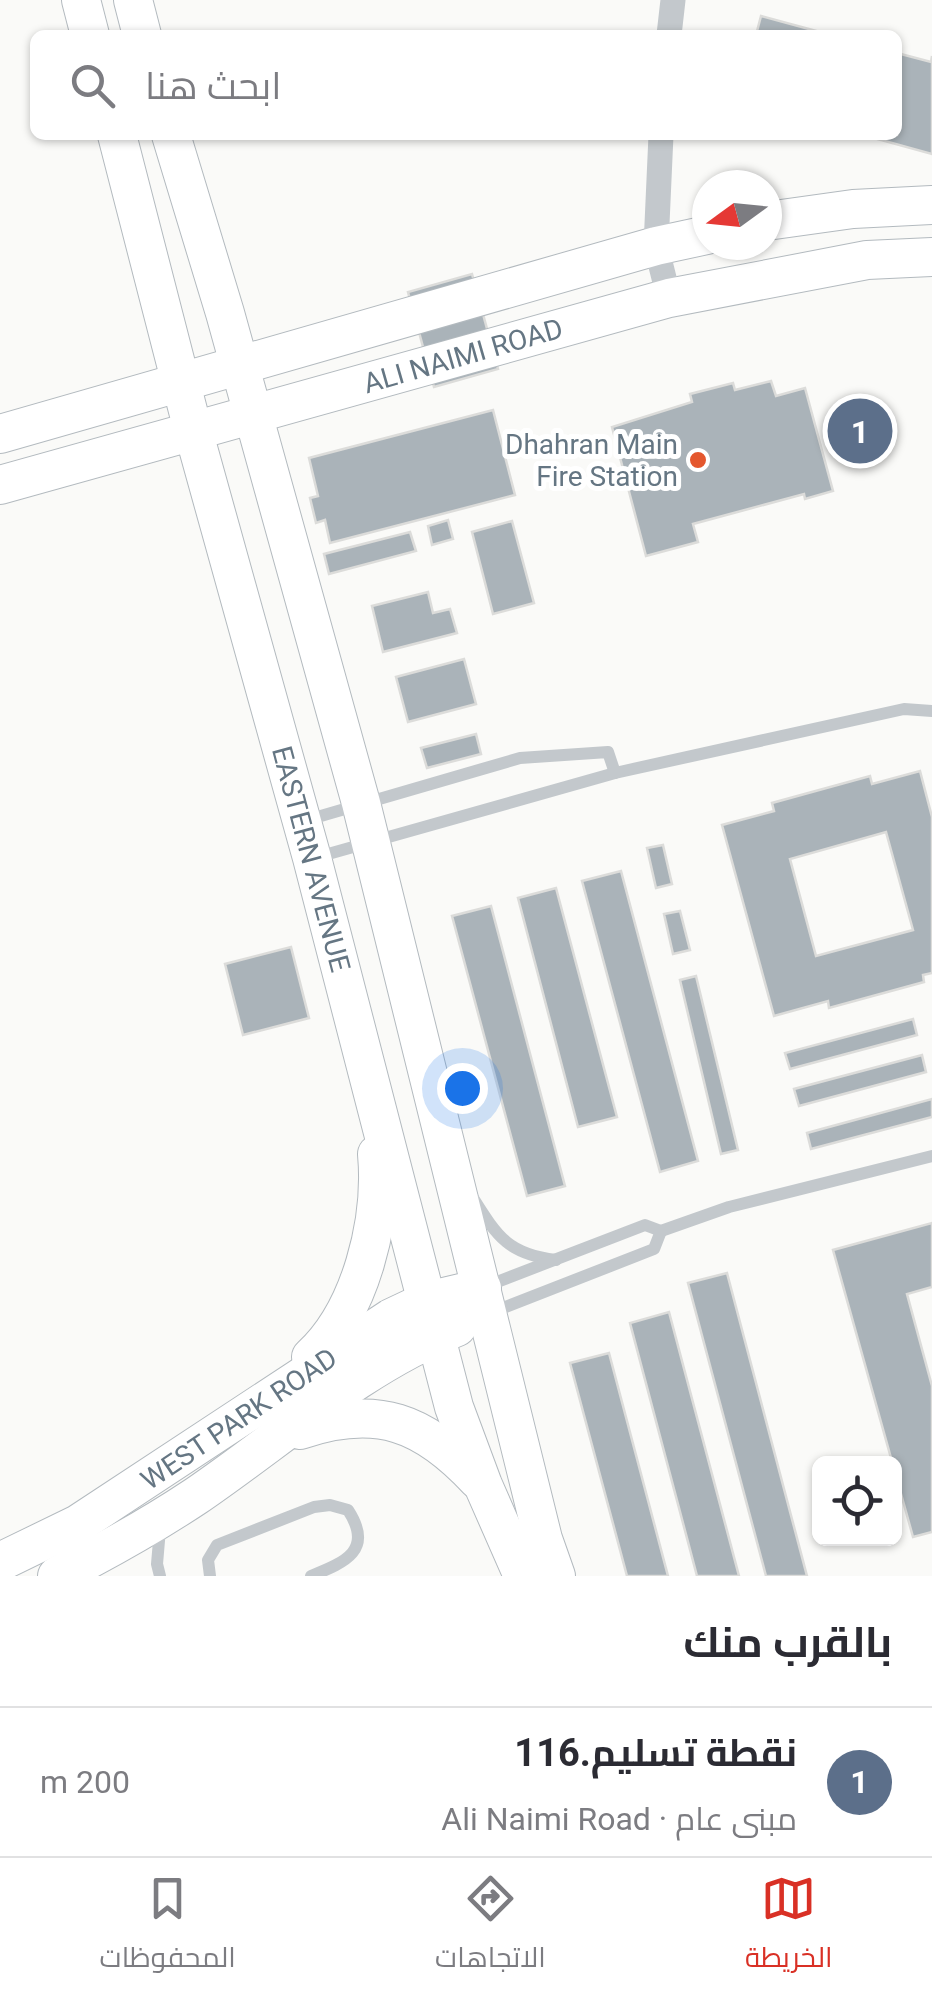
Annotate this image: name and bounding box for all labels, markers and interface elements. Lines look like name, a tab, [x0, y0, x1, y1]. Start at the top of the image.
search box	[30, 30, 902, 140]
icon: search	[65, 58, 120, 113]
text: ابحث هنا	[145, 64, 281, 108]
north arrow	[692, 170, 782, 260]
street label: ALI NAIMI ROAD	[359, 312, 567, 400]
pin: 1	[828, 394, 892, 468]
place label: Dhahran Main Fire Station	[505, 428, 678, 493]
marker: Dhahran Main Fire Station	[687, 449, 709, 471]
street label: EASTERN AVENUE	[265, 742, 357, 976]
your location	[437, 1063, 488, 1114]
street label: WEST PARK ROAD	[135, 1341, 343, 1497]
map controls	[812, 1456, 902, 1546]
button: locate	[812, 1456, 902, 1546]
text: بالقرب منك	[683, 1618, 892, 1667]
text: نقطة تسليم.116	[514, 1731, 797, 1775]
text: 200 m	[40, 1763, 130, 1801]
text: 1	[850, 1763, 869, 1801]
text: مبنى عام · Ali Naimi Road	[441, 1800, 797, 1838]
tab: المحفوظات	[100, 1871, 236, 1983]
tab: الاتجاهات	[435, 1871, 546, 1983]
tab: الخريطة	[745, 1871, 832, 1983]

